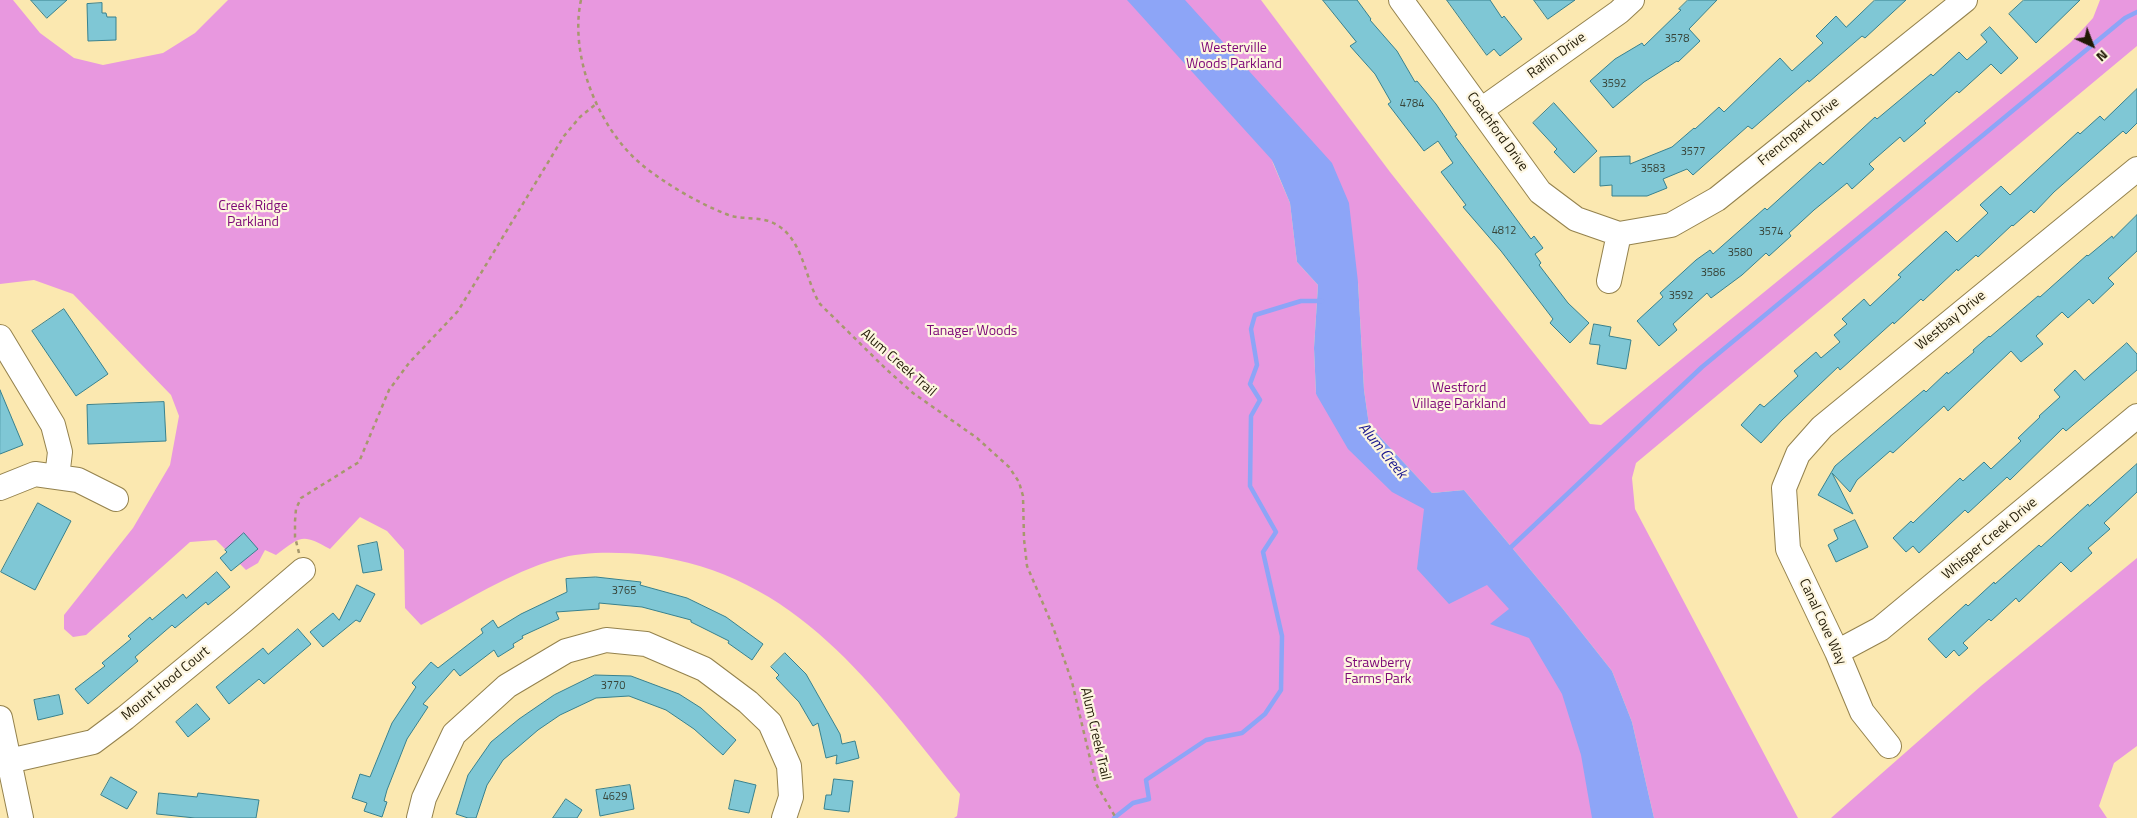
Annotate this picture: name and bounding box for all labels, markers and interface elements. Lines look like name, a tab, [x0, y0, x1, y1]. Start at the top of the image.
north arrow	[2067, 20, 2117, 70]
street label: Raflin Drive	[1525, 29, 1589, 83]
house number: 3578	[1665, 32, 1689, 46]
park label: Westerville Woods Parkland	[1186, 41, 1282, 74]
text: N	[2092, 45, 2113, 67]
house number: 3592	[1602, 77, 1626, 91]
street label: Coachford Drive	[1463, 89, 1531, 175]
street label: Frenchpark Drive	[1755, 94, 1843, 170]
house number: 4784	[1400, 97, 1424, 111]
house number: 3577	[1681, 145, 1705, 159]
house number: 3583	[1641, 162, 1665, 176]
park label: Creek Ridge Parkland	[218, 199, 288, 232]
house number: 4812	[1492, 224, 1516, 238]
house number: 3574	[1759, 225, 1783, 239]
house number: 3580	[1728, 246, 1752, 260]
house number: 3586	[1701, 266, 1725, 280]
street label: Westbay Drive	[1913, 288, 1989, 354]
house number: 3592	[1669, 289, 1693, 303]
park label: Tanager Woods	[927, 324, 1017, 340]
street label: Alum Creek Trail	[857, 326, 939, 400]
park label: Westford Village Parkland	[1412, 381, 1506, 414]
water label: Alum Creek	[1354, 419, 1410, 483]
street label: Whisper Creek Drive	[1939, 494, 2041, 584]
street label: Canal Cove Way	[1795, 576, 1849, 668]
house number: 3765	[612, 584, 636, 598]
street label: Mount Hood Court	[118, 643, 214, 725]
park label: Strawberry Farms Park	[1345, 656, 1411, 689]
house number: 3770	[601, 679, 625, 693]
street label: Alum Creek Trail	[1076, 686, 1114, 782]
house number: 4629	[603, 790, 627, 804]

